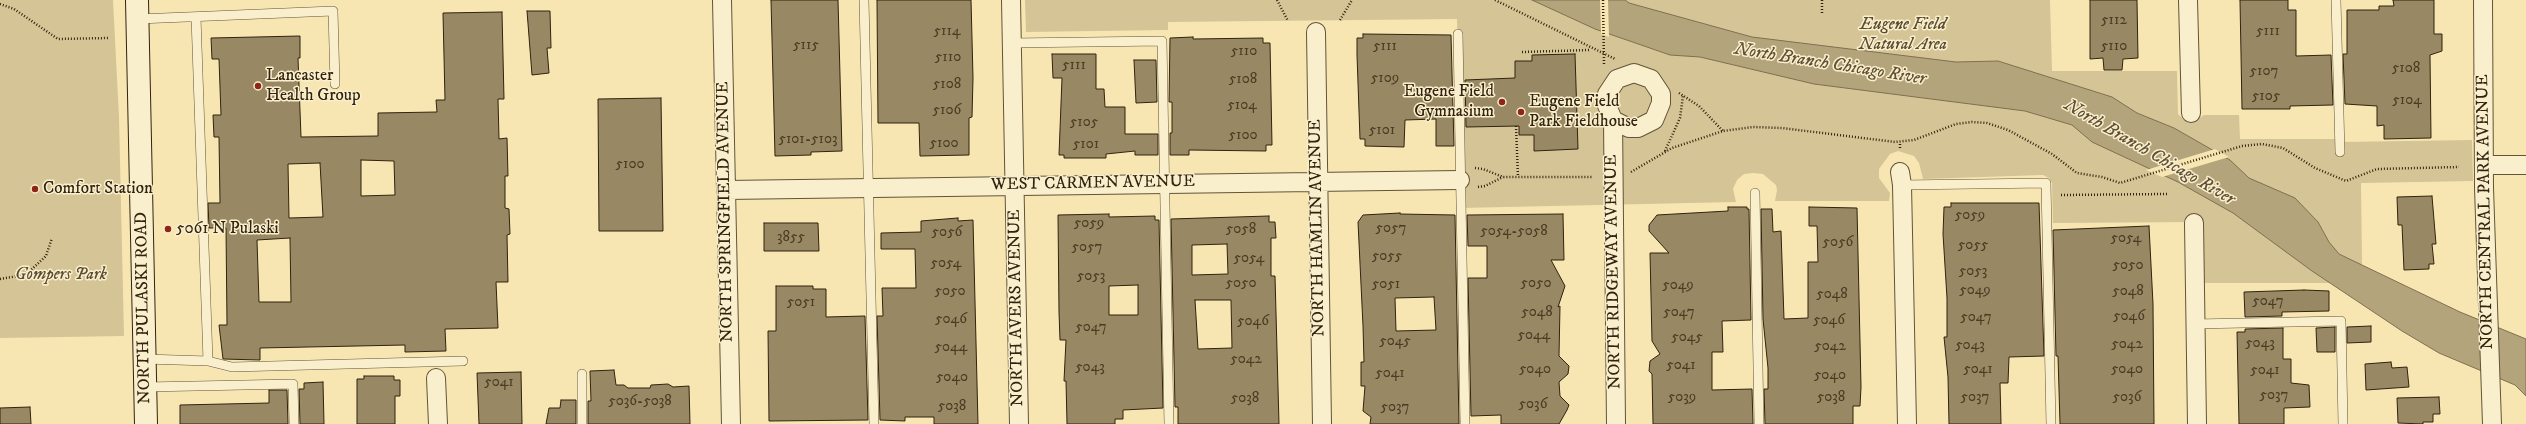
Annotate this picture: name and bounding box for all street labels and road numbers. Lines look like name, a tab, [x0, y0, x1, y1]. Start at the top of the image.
street label: NORTH CENTRAL PARK AVENUE	[2473, 74, 2499, 350]
street label: NORTH SPRINGFIELD AVENUE	[714, 81, 738, 343]
street label: NORTH HAMLIN AVENUE	[1306, 119, 1330, 337]
street label: NORTH RIDGEWAY AVENUE	[1602, 154, 1626, 390]
street label: WEST CARMEN AVENUE	[991, 172, 1195, 196]
street label: NORTH AVERS AVENUE	[1005, 209, 1029, 407]
street label: NORTH PULASKI ROAD	[132, 212, 156, 404]

